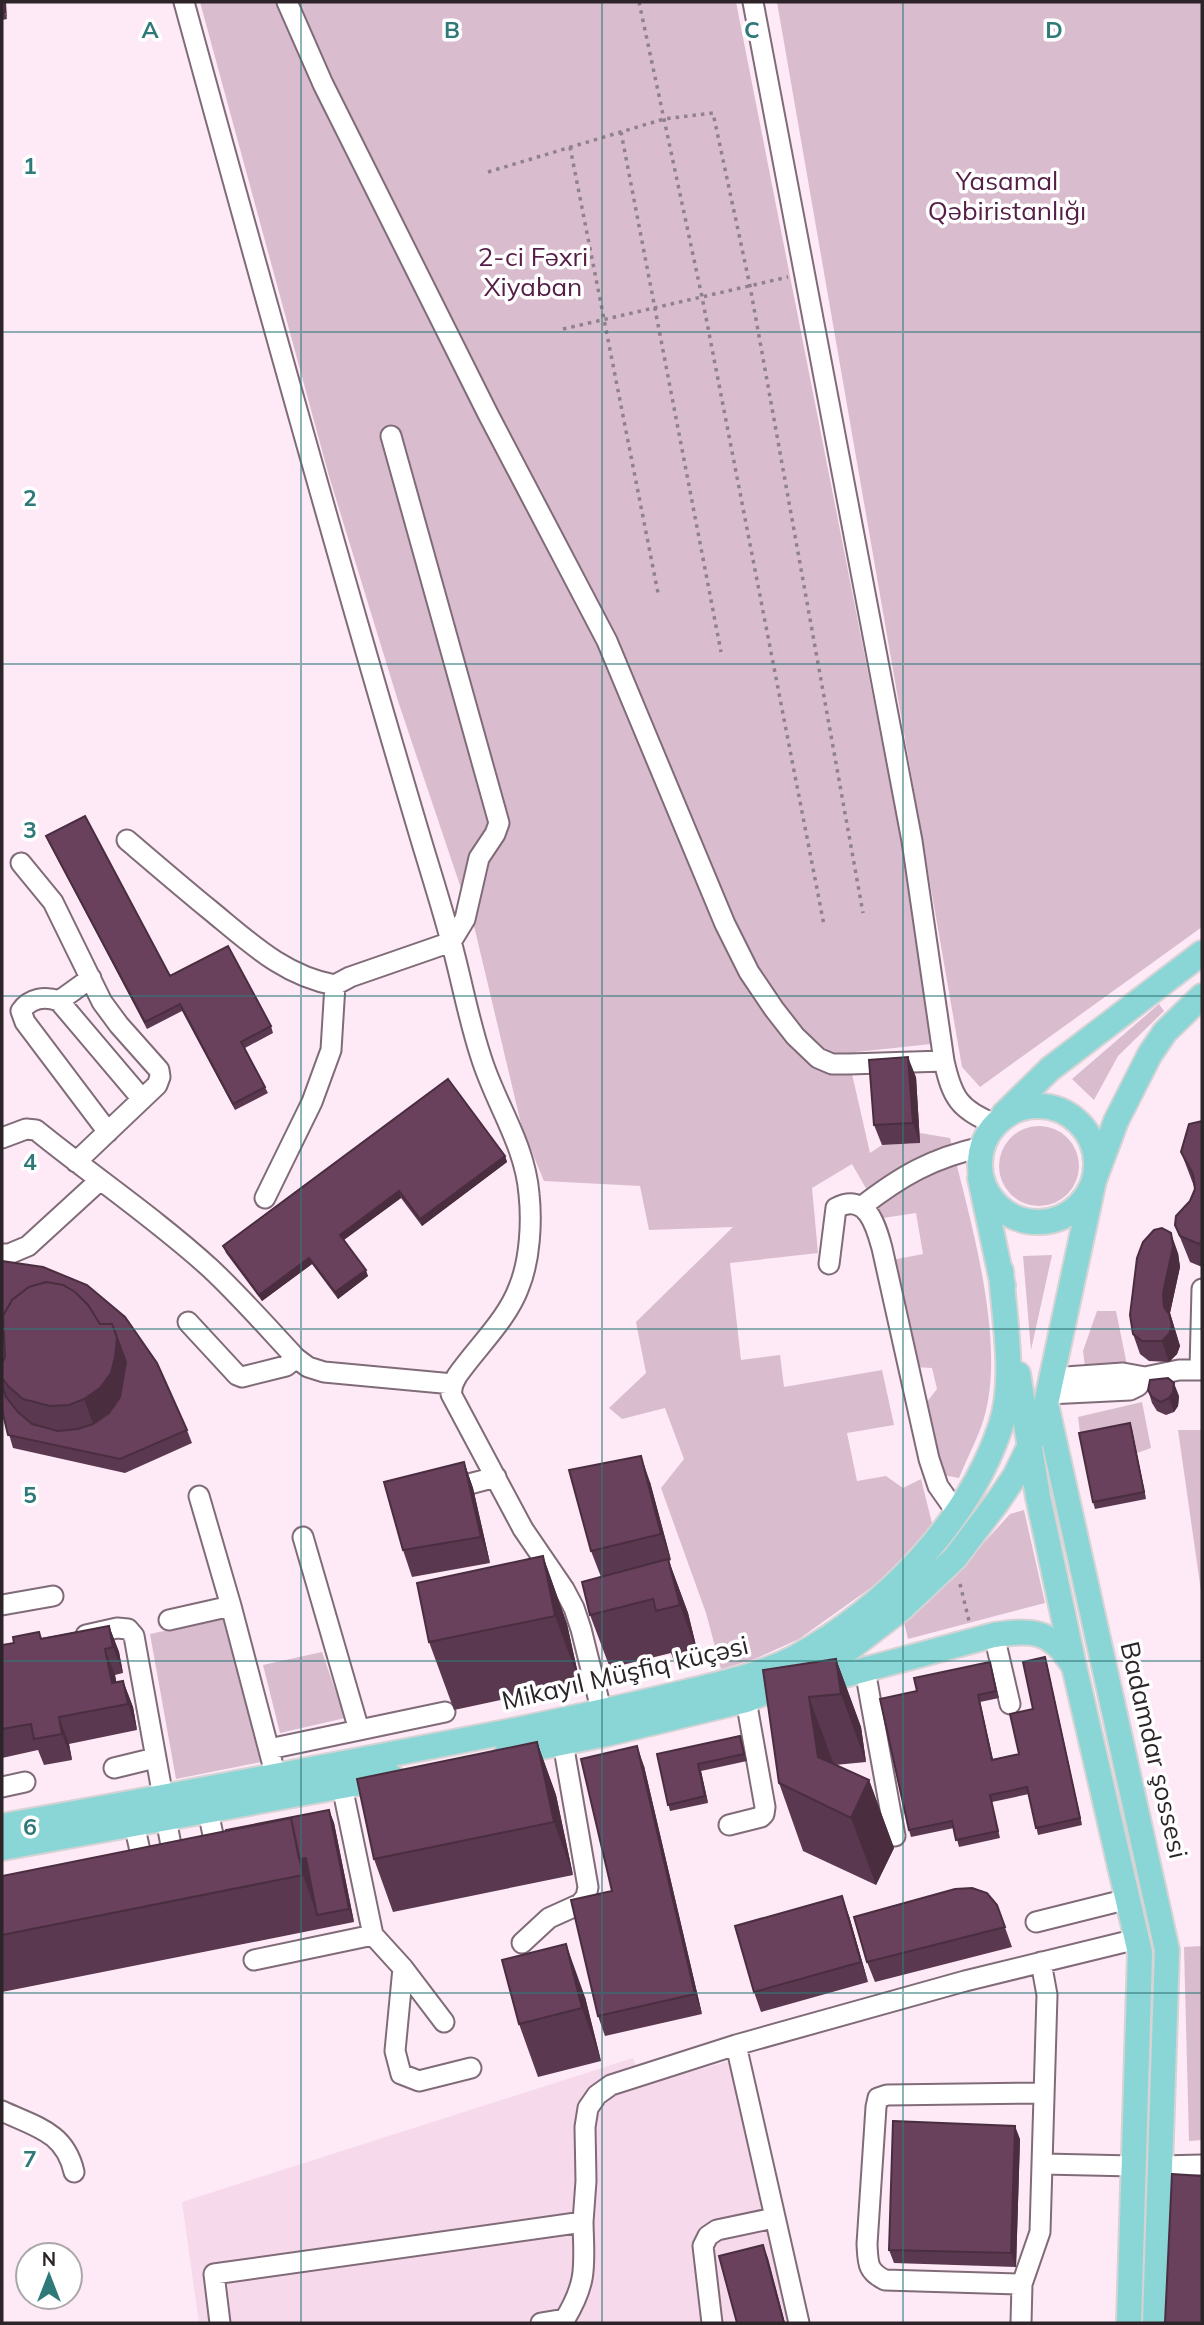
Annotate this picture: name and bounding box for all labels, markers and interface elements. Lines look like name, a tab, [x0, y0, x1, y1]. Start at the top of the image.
text: A	[141, 15, 159, 44]
text: B	[444, 15, 460, 44]
text: C	[744, 15, 760, 44]
text: D	[1045, 15, 1063, 44]
text: 1	[23, 151, 37, 180]
park label: Yasamal Qəbiristanlığı	[928, 164, 1086, 227]
park label: 2-ci Fəxri Xiyaban	[478, 240, 588, 303]
text: 2	[23, 483, 37, 512]
text: 3	[23, 815, 37, 844]
text: 4	[23, 1147, 37, 1176]
text: 5	[23, 1480, 37, 1509]
street label: Mikayıl Müşfiq küçəsi	[498, 1628, 751, 1717]
street label: Badamdar şossesi	[1113, 1638, 1195, 1862]
text: 6	[23, 1812, 37, 1841]
text: 7	[23, 2144, 37, 2173]
north arrow	[14, 2241, 84, 2311]
text: N	[42, 2247, 56, 2271]

